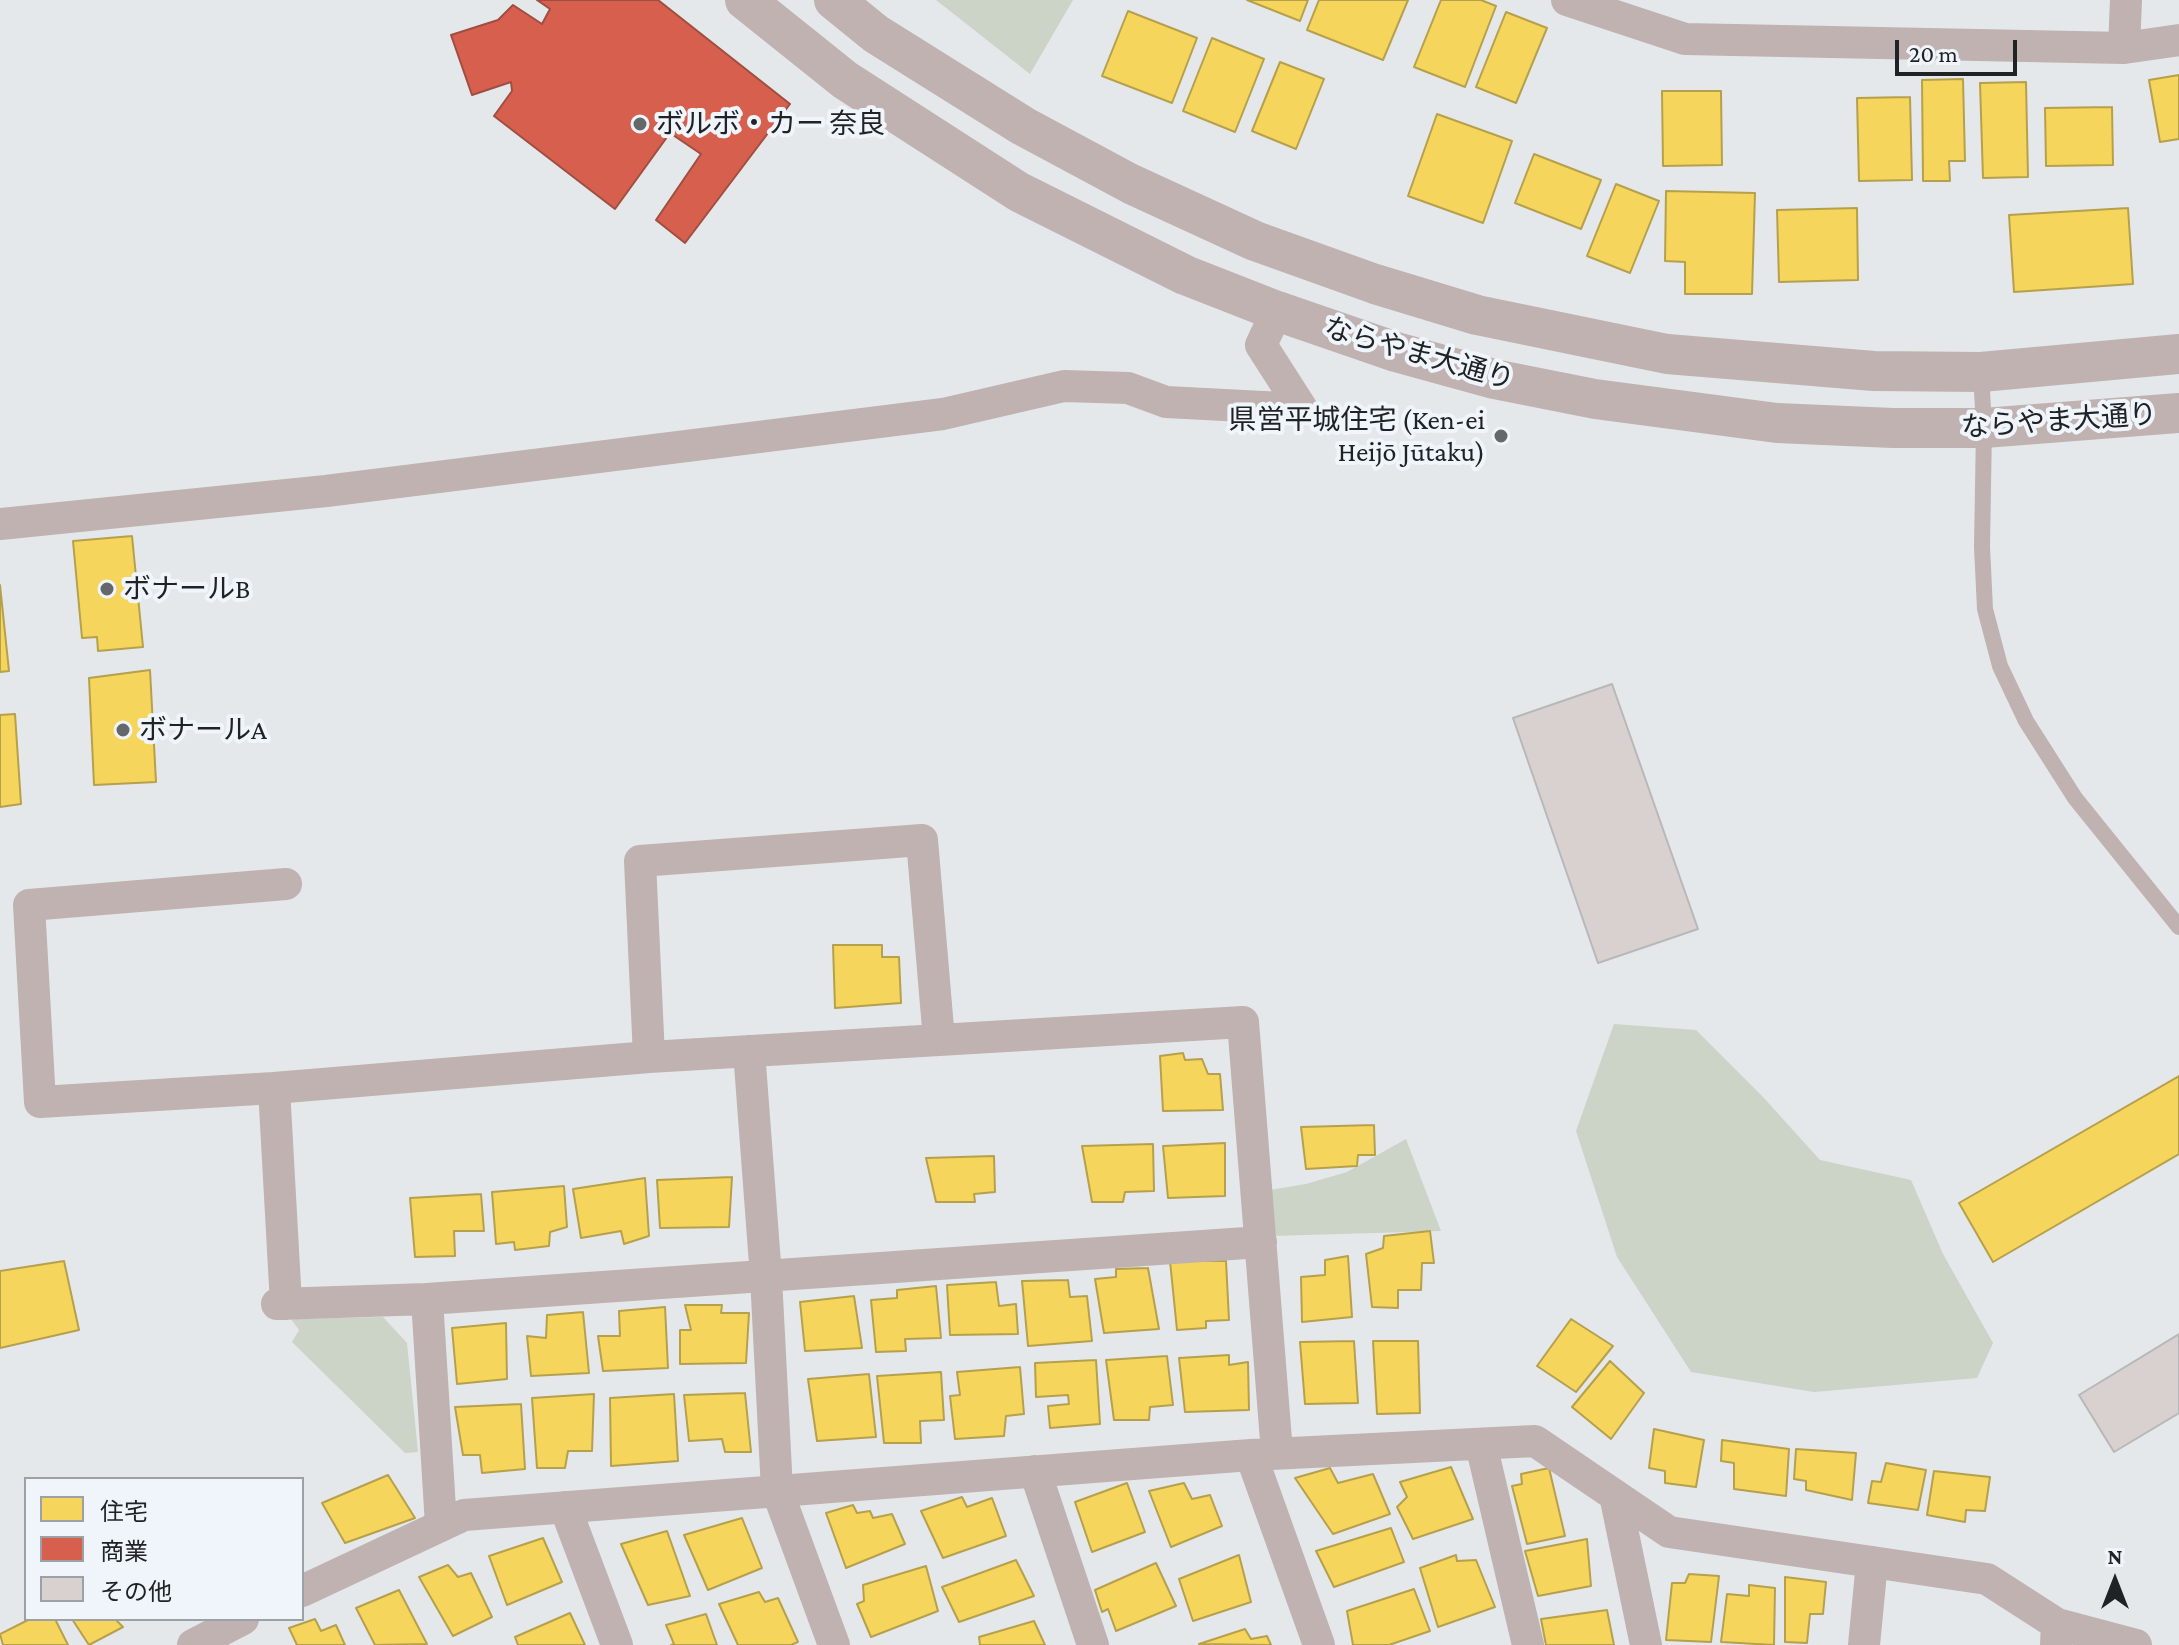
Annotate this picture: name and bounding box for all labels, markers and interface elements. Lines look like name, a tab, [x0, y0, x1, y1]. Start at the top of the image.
scale bar	[1899, 24, 2021, 74]
text: 20 m	[1909, 40, 1958, 67]
place label: ボルボ・カー 奈良	[656, 107, 885, 141]
marker: ボルボ・カー 奈良	[631, 115, 649, 133]
street label: ならやま大通り	[1320, 311, 1518, 397]
street label: ならやま大通り	[1960, 397, 2158, 445]
place label: 県営平城住宅 (Ken-ei Heijō Jūtaku)	[1229, 403, 1485, 469]
marker: 県営平城住宅 (Ken-ei Heijō Jūtaku)	[1492, 427, 1510, 445]
place label: ボナールB	[123, 572, 250, 606]
marker: ボナールB	[98, 580, 116, 598]
place label: ボナールA	[139, 713, 267, 747]
marker: ボナールA	[114, 721, 132, 739]
legend	[24, 1477, 304, 1621]
text: 住宅	[100, 1498, 148, 1525]
text: 商業	[100, 1538, 148, 1565]
north arrow	[2075, 1541, 2155, 1621]
text: N	[2108, 1544, 2123, 1569]
text: その他	[100, 1578, 172, 1605]

